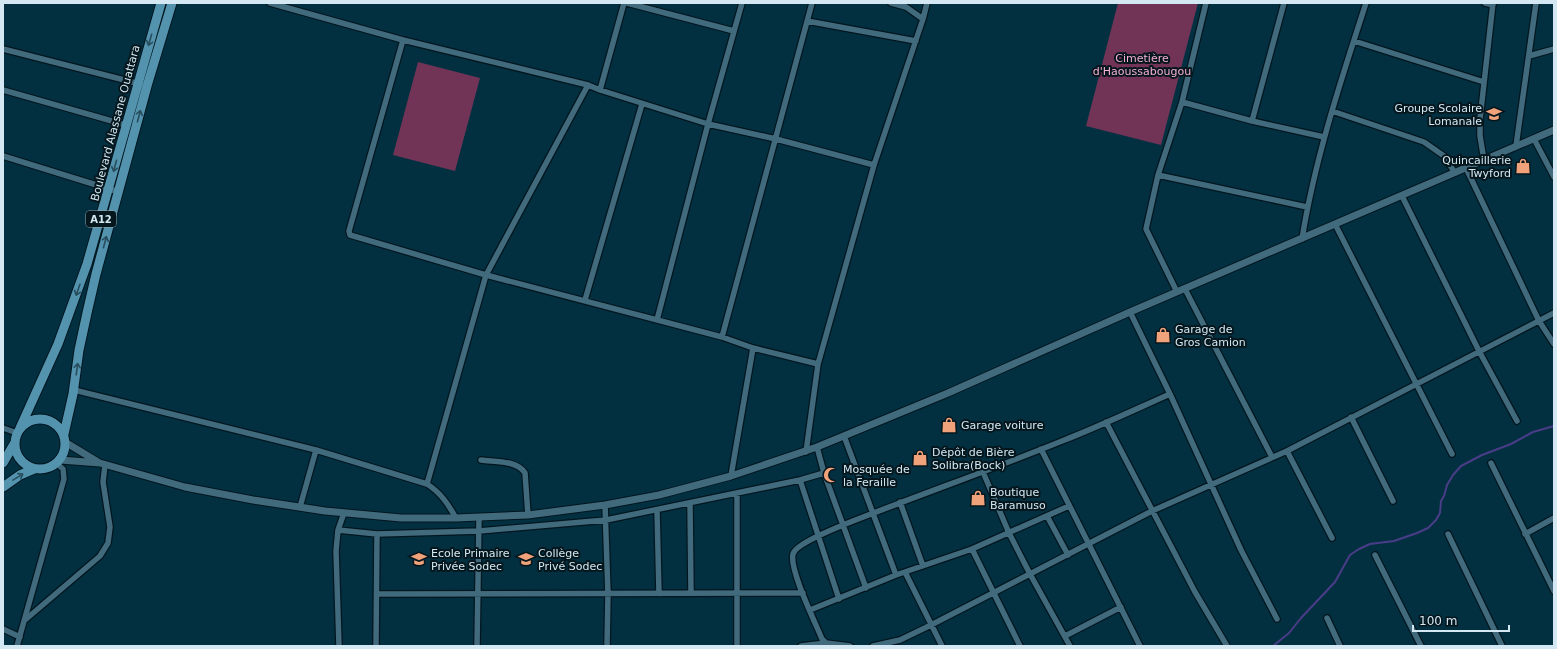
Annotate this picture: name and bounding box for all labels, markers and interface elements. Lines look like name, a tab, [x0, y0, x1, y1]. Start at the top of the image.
one-way arrow	[146, 34, 153, 47]
street label: Boulevard Alassane Ouattara	[88, 44, 143, 203]
park label: Cimetière d'Haoussabougou	[1093, 52, 1191, 78]
place label: Groupe Scolaire Lomanale	[1395, 102, 1482, 128]
school or university icon: Groupe Scolaire Lomanale	[1485, 105, 1503, 123]
one-way arrow	[136, 110, 143, 123]
place label: Quincaillerie Twyford	[1442, 154, 1511, 180]
shop icon: Quincaillerie Twyford	[1514, 157, 1532, 175]
one-way arrow	[111, 159, 118, 172]
road number: A12	[86, 211, 116, 227]
one-way arrow	[102, 236, 109, 249]
one-way arrow	[74, 284, 81, 297]
place label: Garage de Gros Camion	[1175, 323, 1246, 349]
shop icon: Garage de Gros Camion	[1154, 326, 1172, 344]
one-way arrow	[73, 363, 81, 376]
shop icon: Garage voiture	[940, 416, 958, 434]
place label: Garage voiture	[961, 419, 1044, 432]
place label: Dépôt de Bière Solibra(Bock)	[932, 446, 1015, 472]
shop icon: Dépôt de Bière Solibra(Bock)	[911, 449, 929, 467]
place label: Mosquée de la Feraille	[843, 463, 910, 489]
mosque icon: Mosquée de la Feraille	[822, 466, 840, 484]
one-way arrow	[12, 472, 24, 480]
place label: Boutique Baramuso	[990, 486, 1046, 512]
shop icon: Boutique Baramuso	[969, 489, 987, 507]
place label: Ecole Primaire Privée Sodec	[431, 547, 510, 573]
place label: Collège Privé Sodec	[538, 547, 602, 573]
school or university icon: Ecole Primaire Privée Sodec	[410, 550, 428, 568]
school or university icon: Collège Privé Sodec	[517, 550, 535, 568]
scale bar	[1413, 607, 1509, 633]
text: 100 m	[1419, 614, 1457, 628]

